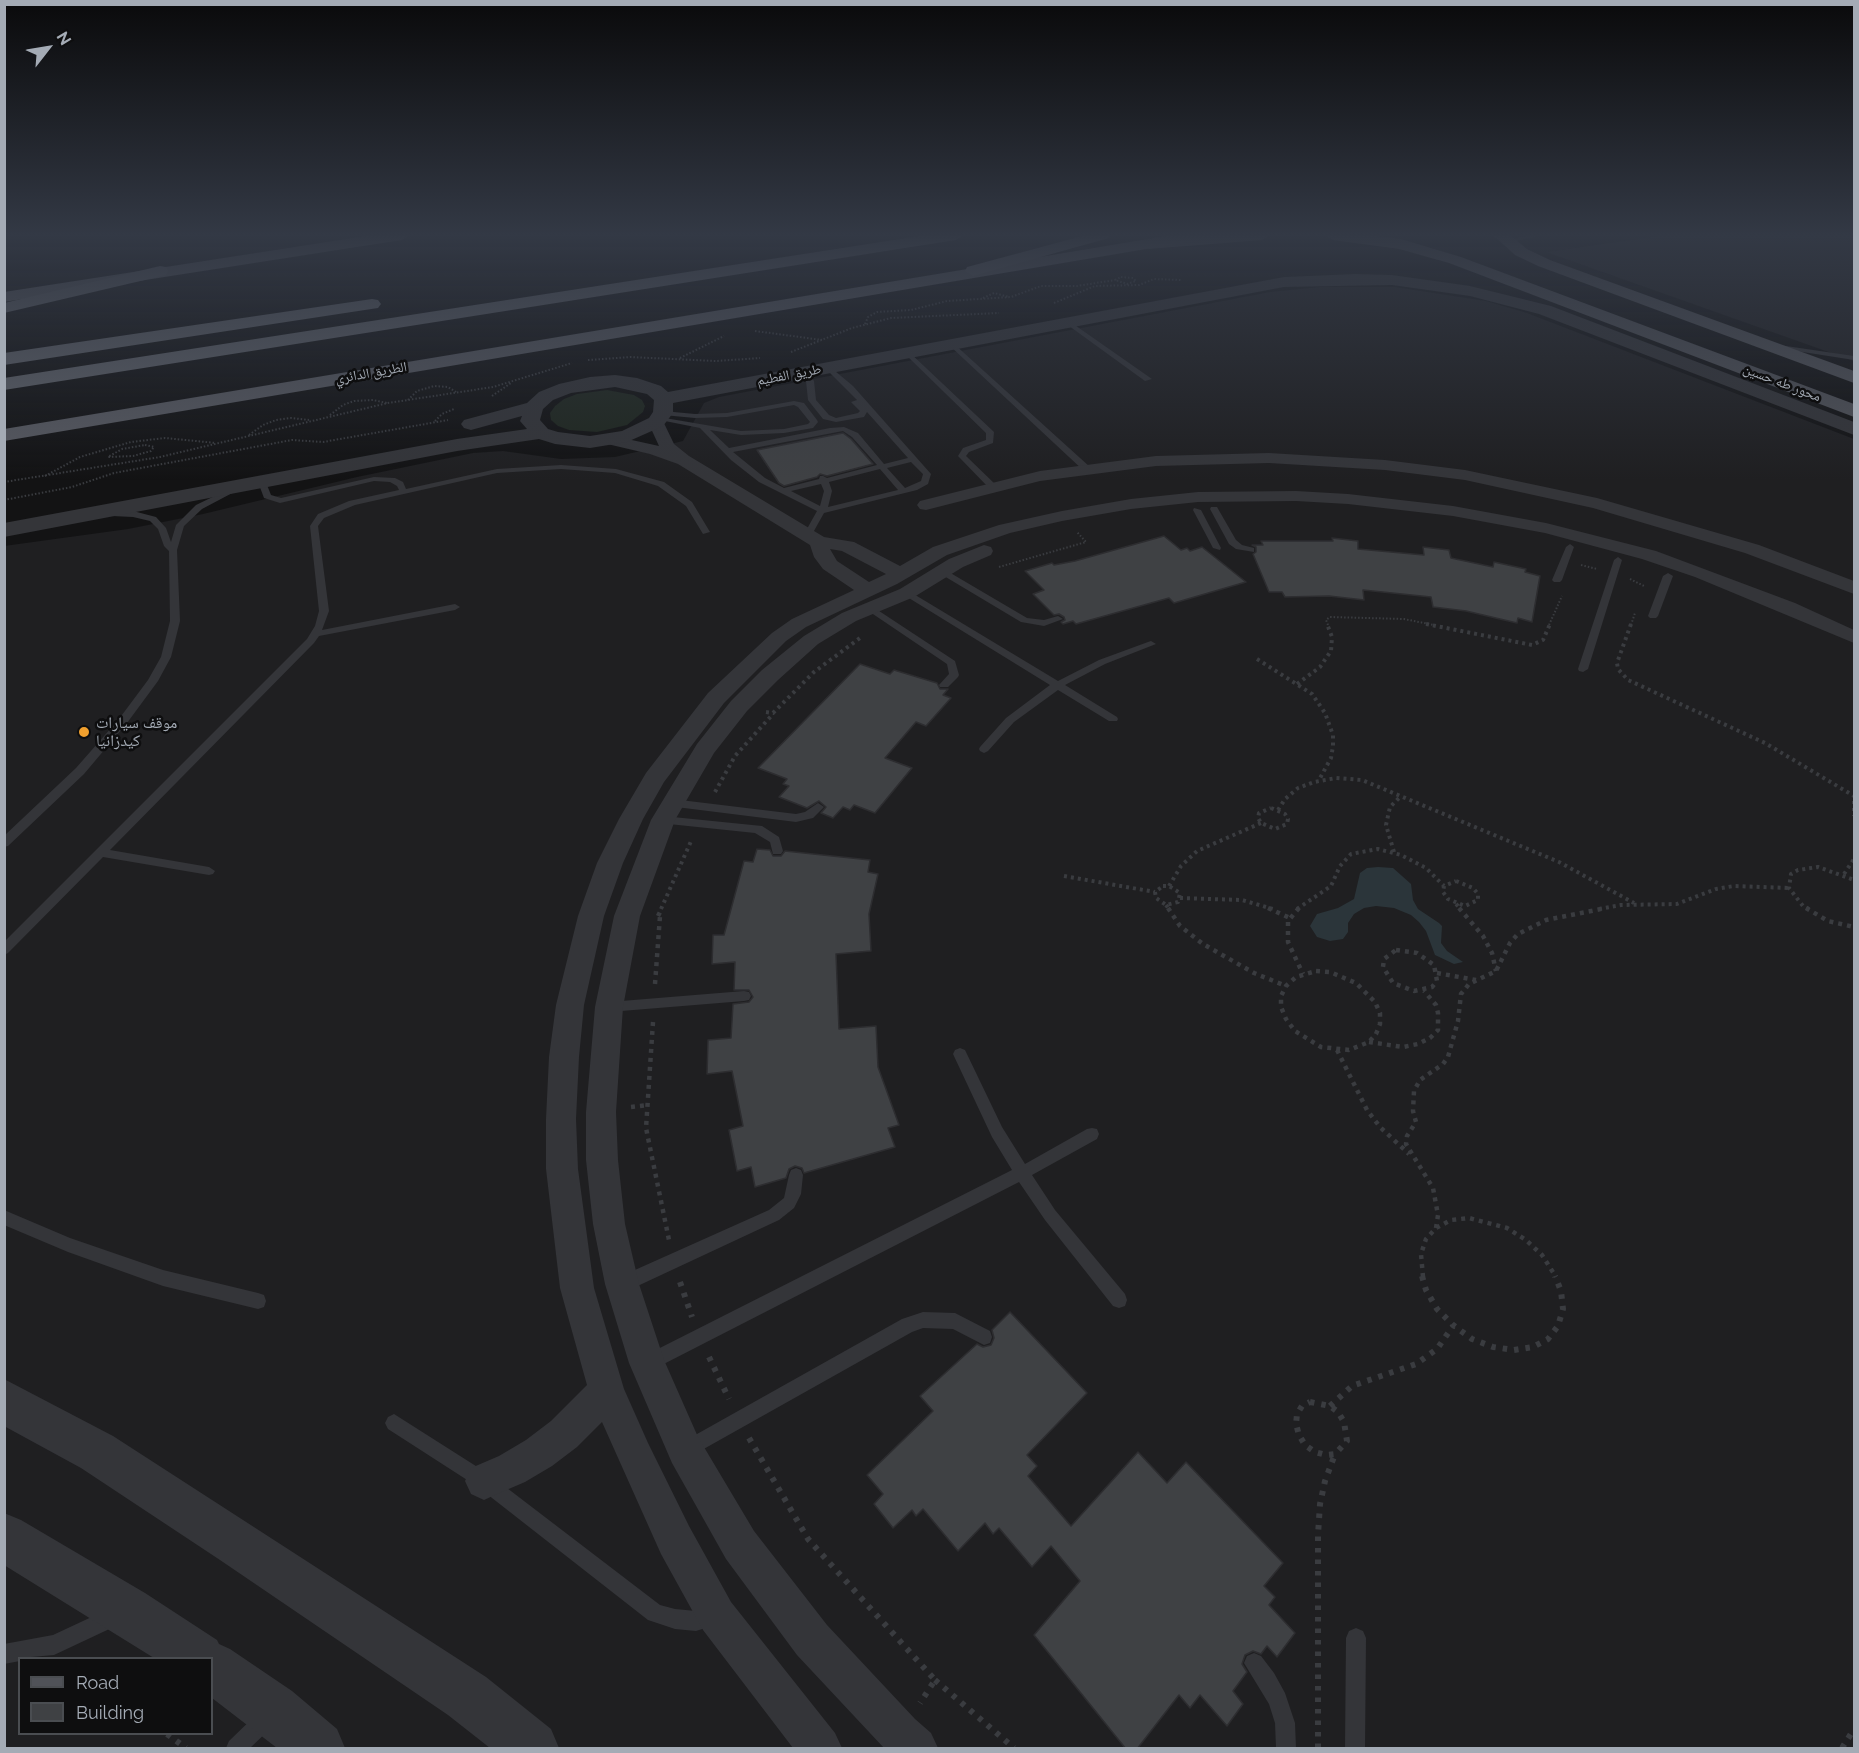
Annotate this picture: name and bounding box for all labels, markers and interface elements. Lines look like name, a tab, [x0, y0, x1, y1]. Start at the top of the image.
north arrow	[18, 18, 78, 78]
text: N	[53, 28, 75, 49]
street label: الطريق الدائري	[334, 358, 408, 388]
street label: طريق الفطيم	[755, 361, 823, 389]
street label: محور طه حسين	[1741, 361, 1823, 405]
place label: موقف سيارات كيدزانيا	[96, 713, 177, 751]
marker: موقف سيارات كيدزانيا	[77, 725, 91, 739]
legend	[18, 1657, 213, 1735]
text: Road	[76, 1672, 119, 1693]
text: Building	[76, 1702, 144, 1723]

